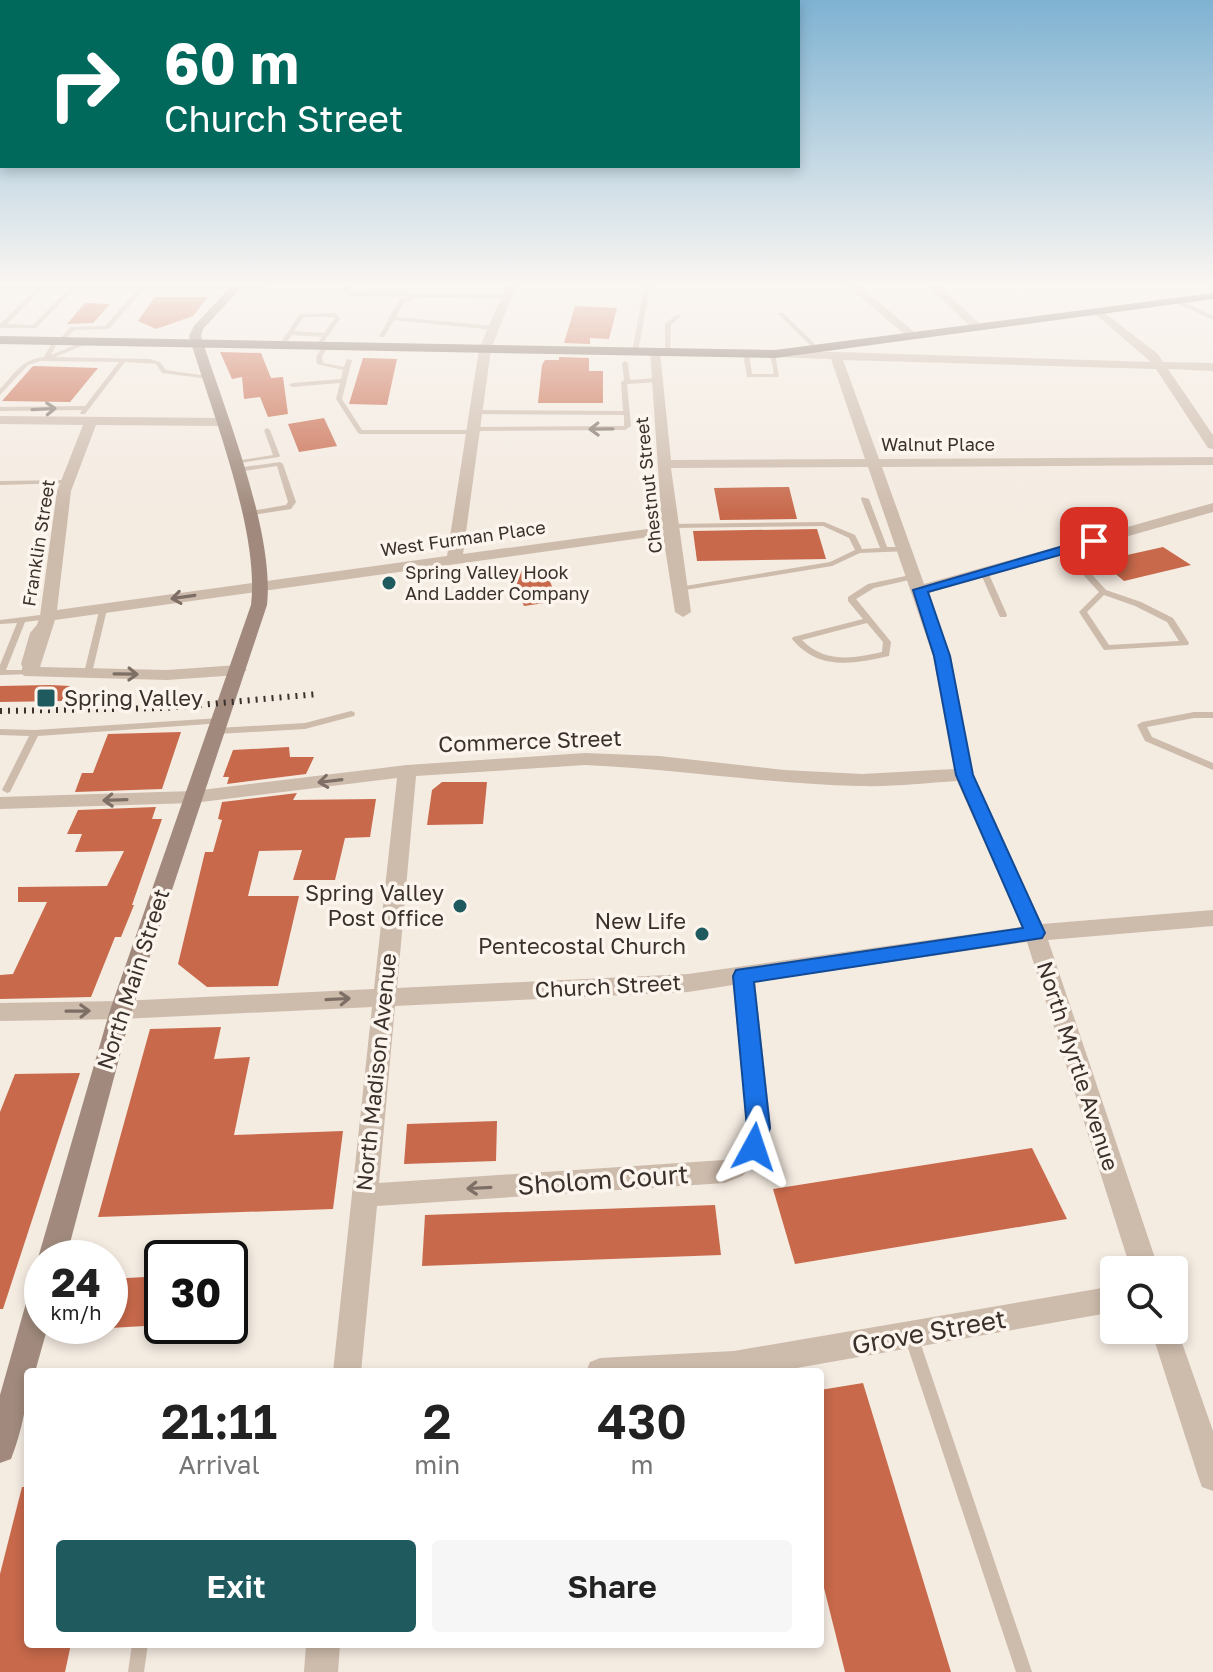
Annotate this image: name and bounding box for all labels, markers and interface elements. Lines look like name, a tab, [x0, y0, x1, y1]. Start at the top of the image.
text: 60 m	[164, 29, 299, 96]
icon: right	[32, 32, 136, 136]
text: Church Street	[164, 97, 403, 140]
one-way arrow	[30, 401, 57, 416]
street label: Chestnut Street	[630, 416, 666, 555]
one-way arrow	[588, 421, 615, 437]
street label: Walnut Place	[881, 433, 995, 455]
street label: Franklin Street	[17, 478, 59, 608]
pin	[1060, 507, 1128, 575]
street label: West Furman Place	[379, 516, 547, 560]
icon: arrive	[1072, 519, 1116, 563]
place label: Spring Valley Hook And Ladder Company	[405, 561, 589, 604]
marker: Spring Valley Hook And Ladder Company	[380, 574, 398, 592]
one-way arrow	[171, 590, 197, 605]
one-way arrow	[112, 666, 139, 681]
place label: Spring Valley	[64, 684, 203, 711]
marker: Spring Valley	[35, 687, 57, 709]
street label: Commerce Street	[438, 724, 622, 757]
one-way arrow	[317, 773, 343, 788]
one-way arrow	[102, 792, 129, 807]
place label: Spring Valley Post Office	[305, 879, 444, 931]
street label: North Main Street	[91, 885, 174, 1072]
marker: Spring Valley Post Office	[451, 897, 469, 915]
place label: New Life Pentecostal Church	[478, 907, 686, 959]
marker: New Life Pentecostal Church	[693, 925, 711, 943]
street label: North Madison Avenue	[350, 952, 401, 1192]
street label: North Myrtle Avenue	[1032, 958, 1125, 1174]
street label: Church Street	[534, 968, 682, 1003]
one-way arrow	[324, 991, 351, 1006]
one-way arrow	[64, 1003, 91, 1018]
position arrow	[712, 1105, 796, 1189]
street label: Sholom Court	[516, 1158, 690, 1201]
one-way arrow	[466, 1181, 493, 1196]
speed limit sign: 30	[144, 1240, 248, 1344]
map controls	[1100, 1256, 1188, 1344]
button: search	[1100, 1256, 1188, 1344]
text: 24	[51, 1258, 101, 1306]
text: km/h	[51, 1300, 101, 1324]
street label: Grove Street	[849, 1303, 1008, 1360]
text: 21:11	[161, 1392, 277, 1450]
text: 2	[423, 1392, 452, 1450]
text: 430	[597, 1392, 687, 1450]
text: Arrival	[178, 1449, 260, 1480]
text: min	[414, 1449, 460, 1480]
text: m	[631, 1449, 654, 1480]
button: Exit	[56, 1540, 416, 1632]
button: Share	[432, 1540, 792, 1632]

